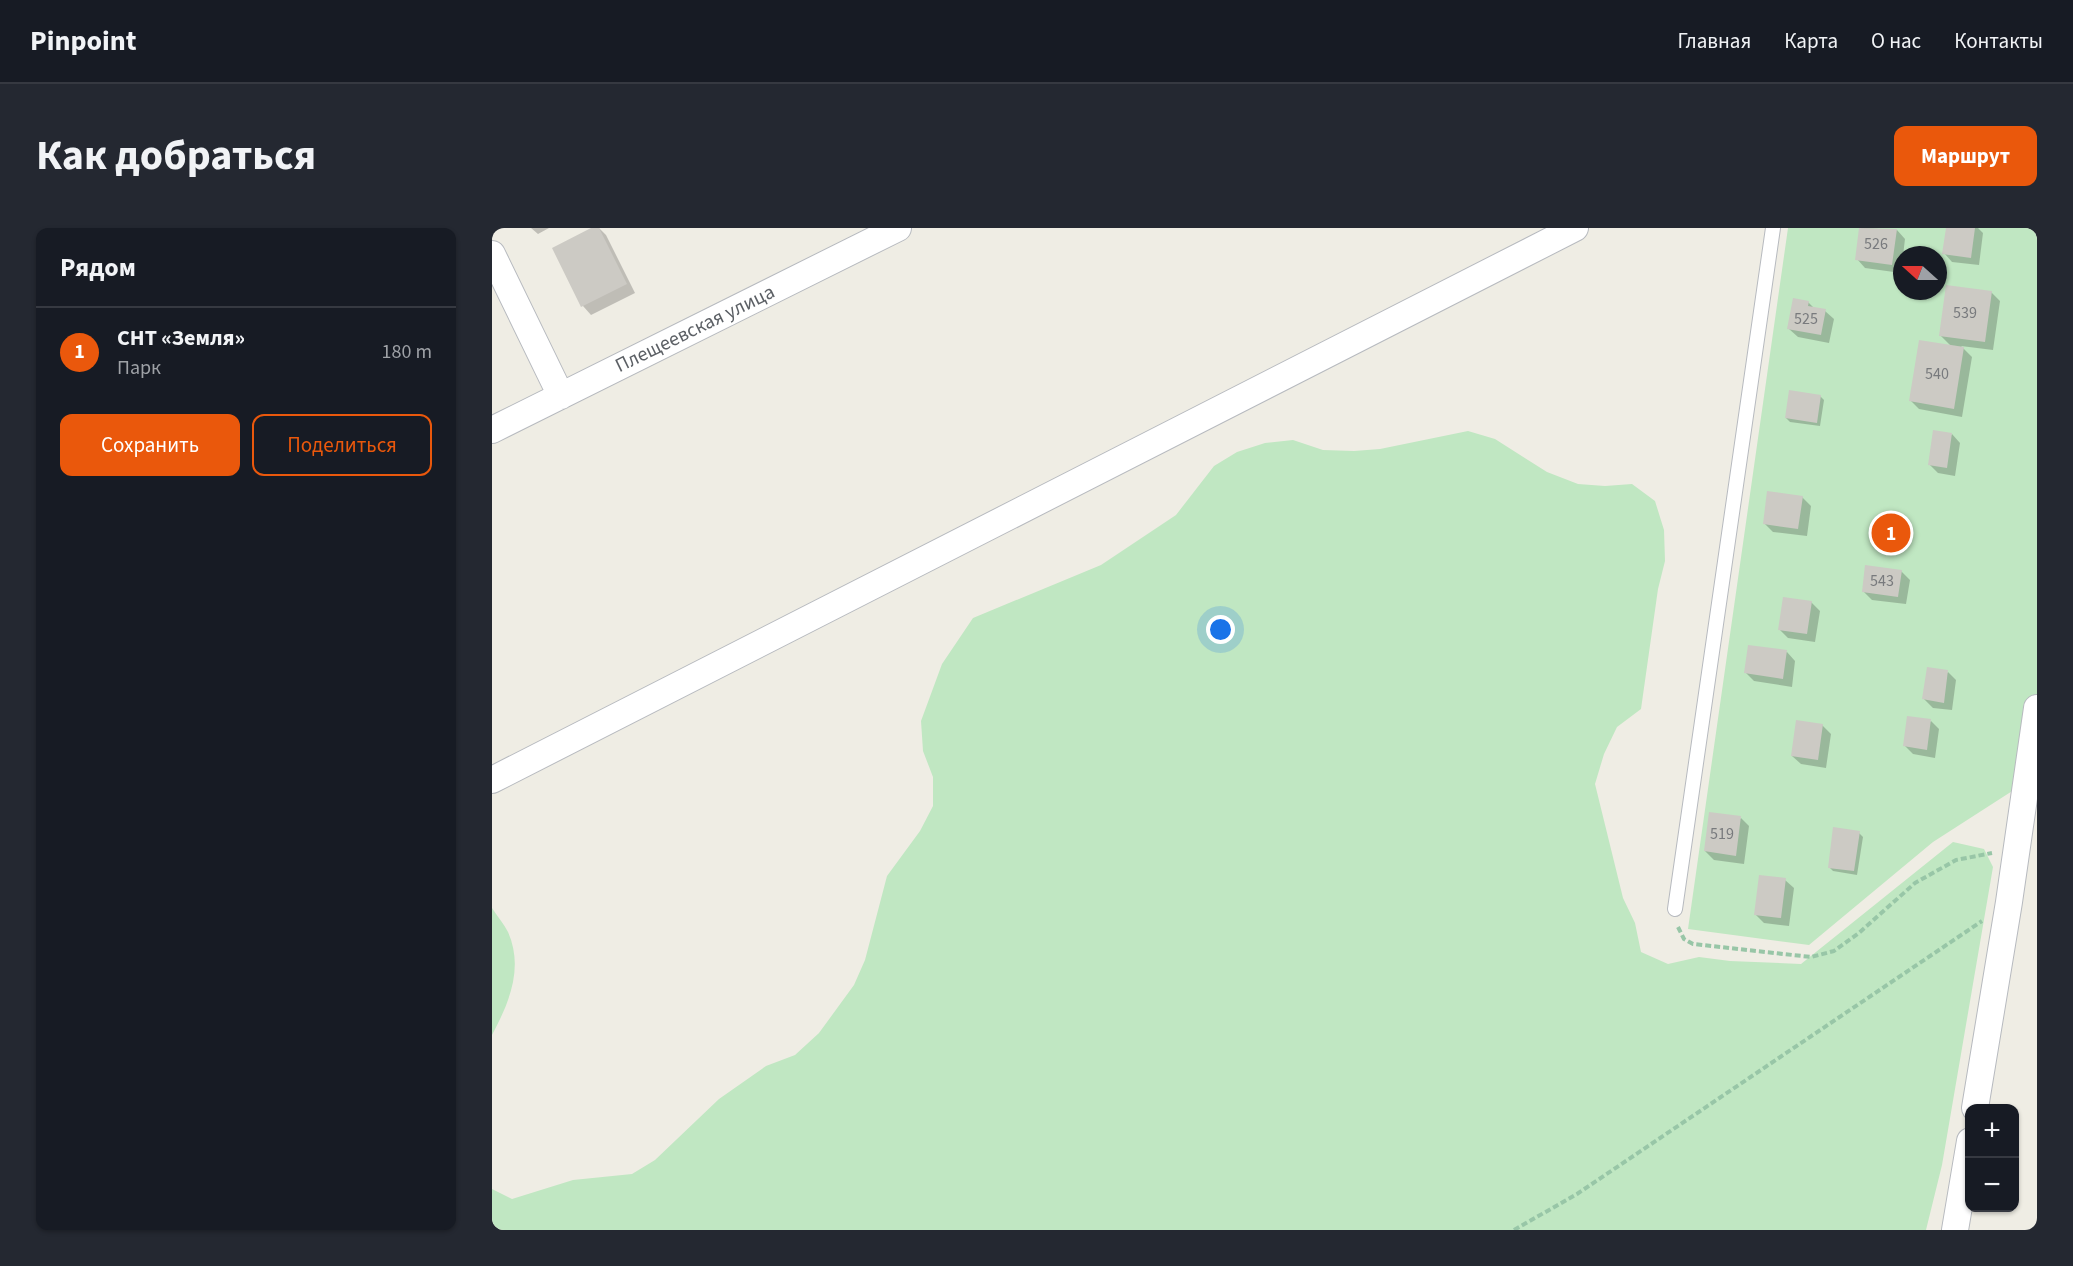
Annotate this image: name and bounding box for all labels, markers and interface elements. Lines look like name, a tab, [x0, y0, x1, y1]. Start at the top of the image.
text: Pinpoint	[30, 21, 137, 61]
text: Главная	[1678, 26, 1751, 56]
text: Карта	[1784, 26, 1838, 56]
text: О нас	[1871, 26, 1921, 56]
text: Контакты	[1954, 26, 2043, 56]
text: Как добраться	[36, 126, 316, 186]
button: Маршрут	[1894, 126, 2037, 186]
house number: 526	[1864, 233, 1888, 255]
north arrow	[1893, 246, 1947, 300]
text: Рядом	[60, 249, 136, 286]
street label: Плещеевская улица	[611, 278, 779, 380]
house number: 539	[1953, 302, 1977, 324]
house number: 525	[1794, 308, 1818, 330]
text: СНТ «Земля»	[117, 322, 245, 354]
text: 1	[74, 338, 85, 366]
text: 180 m	[382, 338, 432, 366]
text: Парк	[117, 354, 161, 382]
house number: 540	[1925, 363, 1949, 385]
button: Сохранить	[60, 414, 240, 476]
button: Поделиться	[252, 414, 432, 476]
pin: 1	[1872, 510, 1910, 556]
house number: 543	[1870, 570, 1894, 592]
your location	[1206, 615, 1235, 644]
house number: 519	[1710, 823, 1734, 845]
map controls	[1965, 1104, 2019, 1212]
button: +	[1965, 1104, 2019, 1158]
button: −	[1965, 1158, 2019, 1212]

